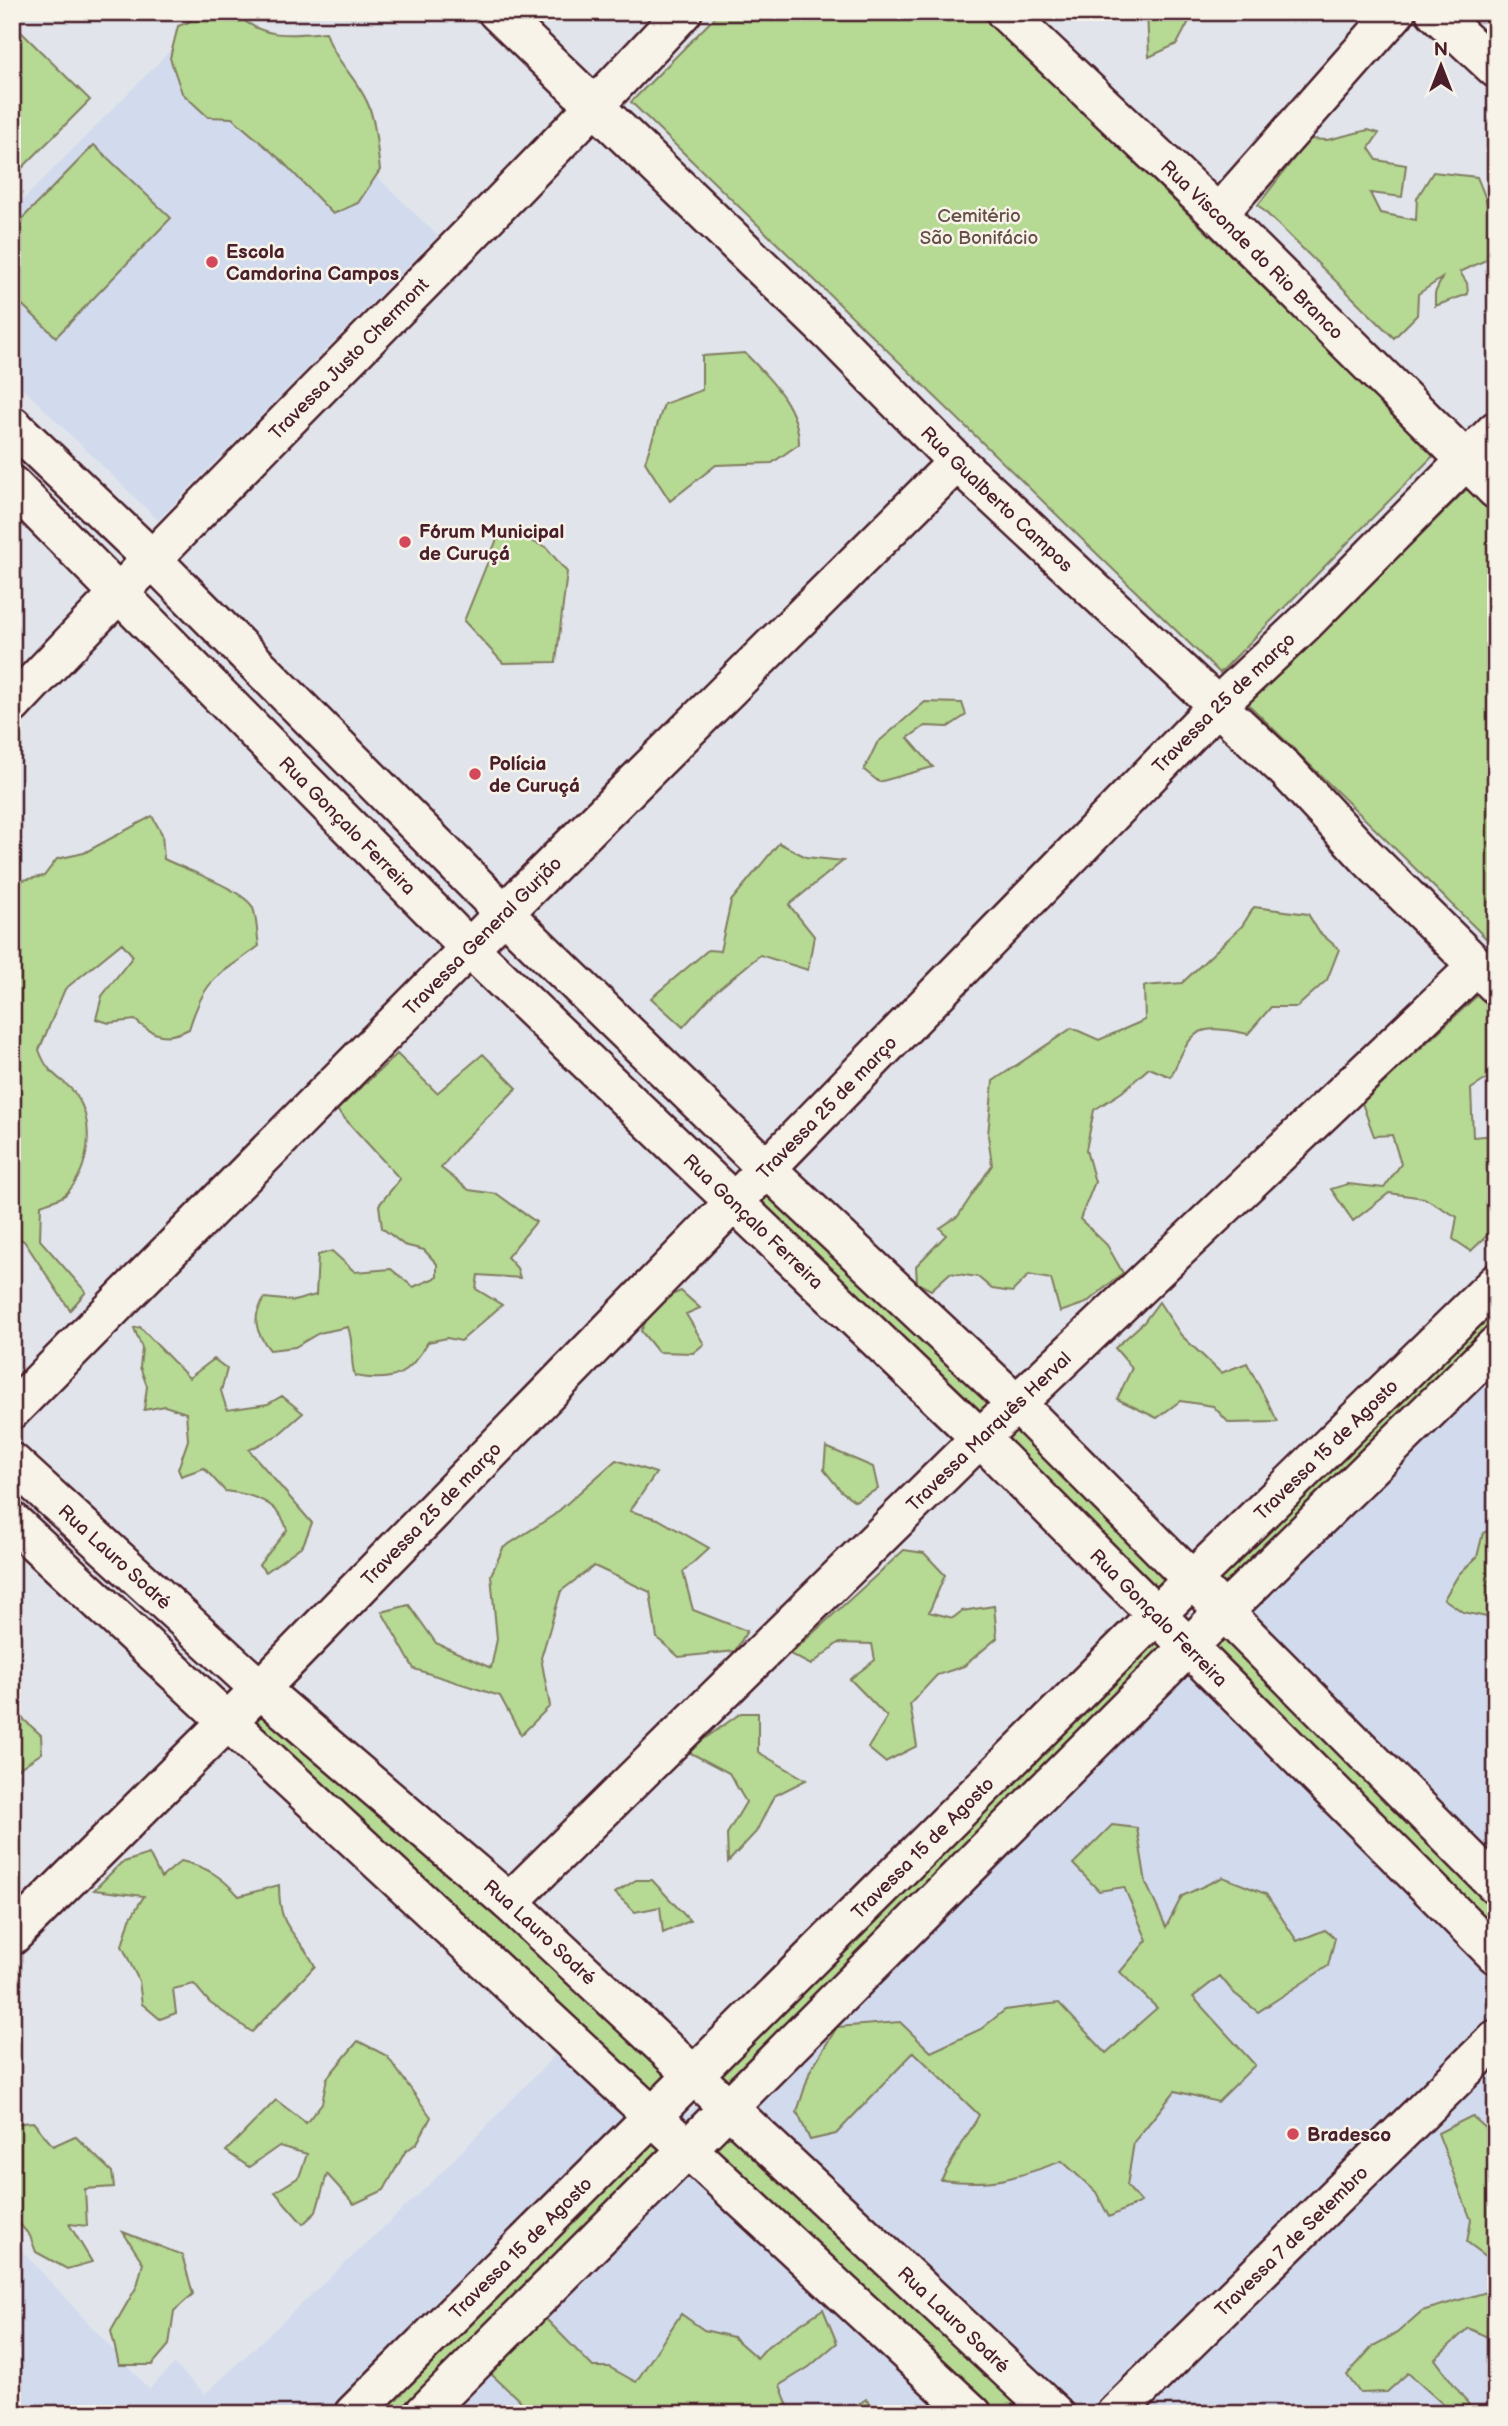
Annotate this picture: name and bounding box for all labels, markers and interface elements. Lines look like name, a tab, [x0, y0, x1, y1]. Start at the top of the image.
north arrow	[1406, 32, 1476, 102]
text: N	[1434, 39, 1448, 62]
street label: Rua Visconde do Rio Branco	[1155, 156, 1348, 345]
park label: Cemitério São Bonifácio	[920, 205, 1038, 250]
place label: Escola Camdorina Campos	[226, 241, 399, 286]
marker: Escola Camdorina Campos	[204, 254, 220, 270]
street label: Travessa Justo Chermont	[265, 274, 434, 445]
street label: Rua Gualberto Campos	[915, 422, 1077, 578]
place label: Fórum Municipal de Curuçá	[419, 521, 564, 566]
marker: Fórum Municipal de Curuçá	[397, 534, 413, 550]
street label: Travessa 25 de março	[1148, 628, 1301, 778]
street label: Rua Gonçalo Ferreira	[274, 752, 420, 900]
place label: Polícia de Curuçá	[489, 753, 580, 798]
marker: Polícia de Curuçá	[467, 766, 483, 782]
street label: Travessa General Gurjão	[399, 852, 567, 1021]
street label: Travessa 25 de março	[753, 1032, 902, 1185]
street label: Rua Gonçalo Ferreira	[678, 1150, 827, 1294]
street label: Travessa Marquês Herval	[902, 1348, 1077, 1517]
street label: Travessa 15 de Agosto	[1250, 1375, 1403, 1526]
street label: Travessa 25 de março	[357, 1438, 507, 1591]
street label: Rua Lauro Sodré	[53, 1500, 175, 1615]
street label: Rua Gonçalo Ferreira	[1084, 1545, 1232, 1692]
street label: Travessa 15 de Agosto	[847, 1773, 999, 1924]
street label: Rua Lauro Sodré	[478, 1875, 600, 1991]
place label: Bradesco	[1307, 2124, 1391, 2147]
marker: Bradesco	[1285, 2126, 1301, 2142]
street label: Travessa 7 de Setembro	[1211, 2161, 1373, 2322]
street label: Travessa 15 de Agosto	[445, 2173, 597, 2324]
street label: Rua Lauro Sodré	[892, 2262, 1014, 2378]

